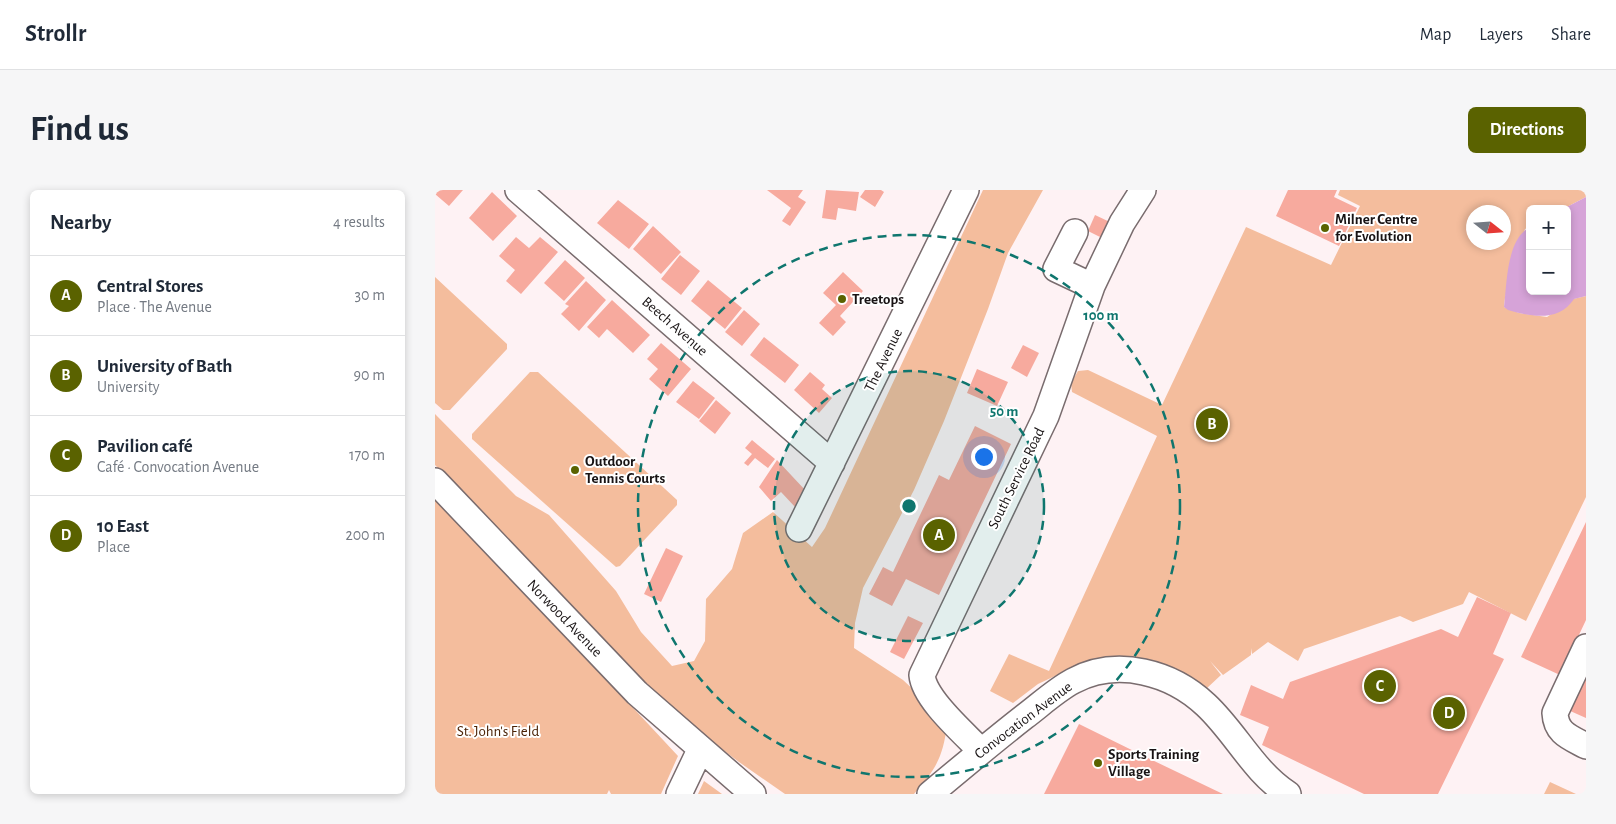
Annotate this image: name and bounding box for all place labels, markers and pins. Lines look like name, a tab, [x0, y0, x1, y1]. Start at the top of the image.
place label: Milner Centre for Evolution	[1335, 212, 1417, 244]
marker: Milner Centre for Evolution	[1319, 222, 1331, 234]
place label: Treetops	[852, 292, 904, 307]
marker: Treetops	[836, 293, 848, 305]
pin: B	[1196, 405, 1228, 443]
place label: Outdoor Tennis Courts	[585, 454, 665, 486]
marker: Outdoor Tennis Courts	[569, 464, 581, 476]
centre of rings	[900, 497, 918, 515]
pin: A	[923, 516, 955, 554]
pin: C	[1364, 667, 1396, 705]
pin: D	[1433, 694, 1465, 732]
place label: Sports Training Village	[1108, 747, 1200, 779]
marker: Sports Training Village	[1092, 757, 1104, 769]

